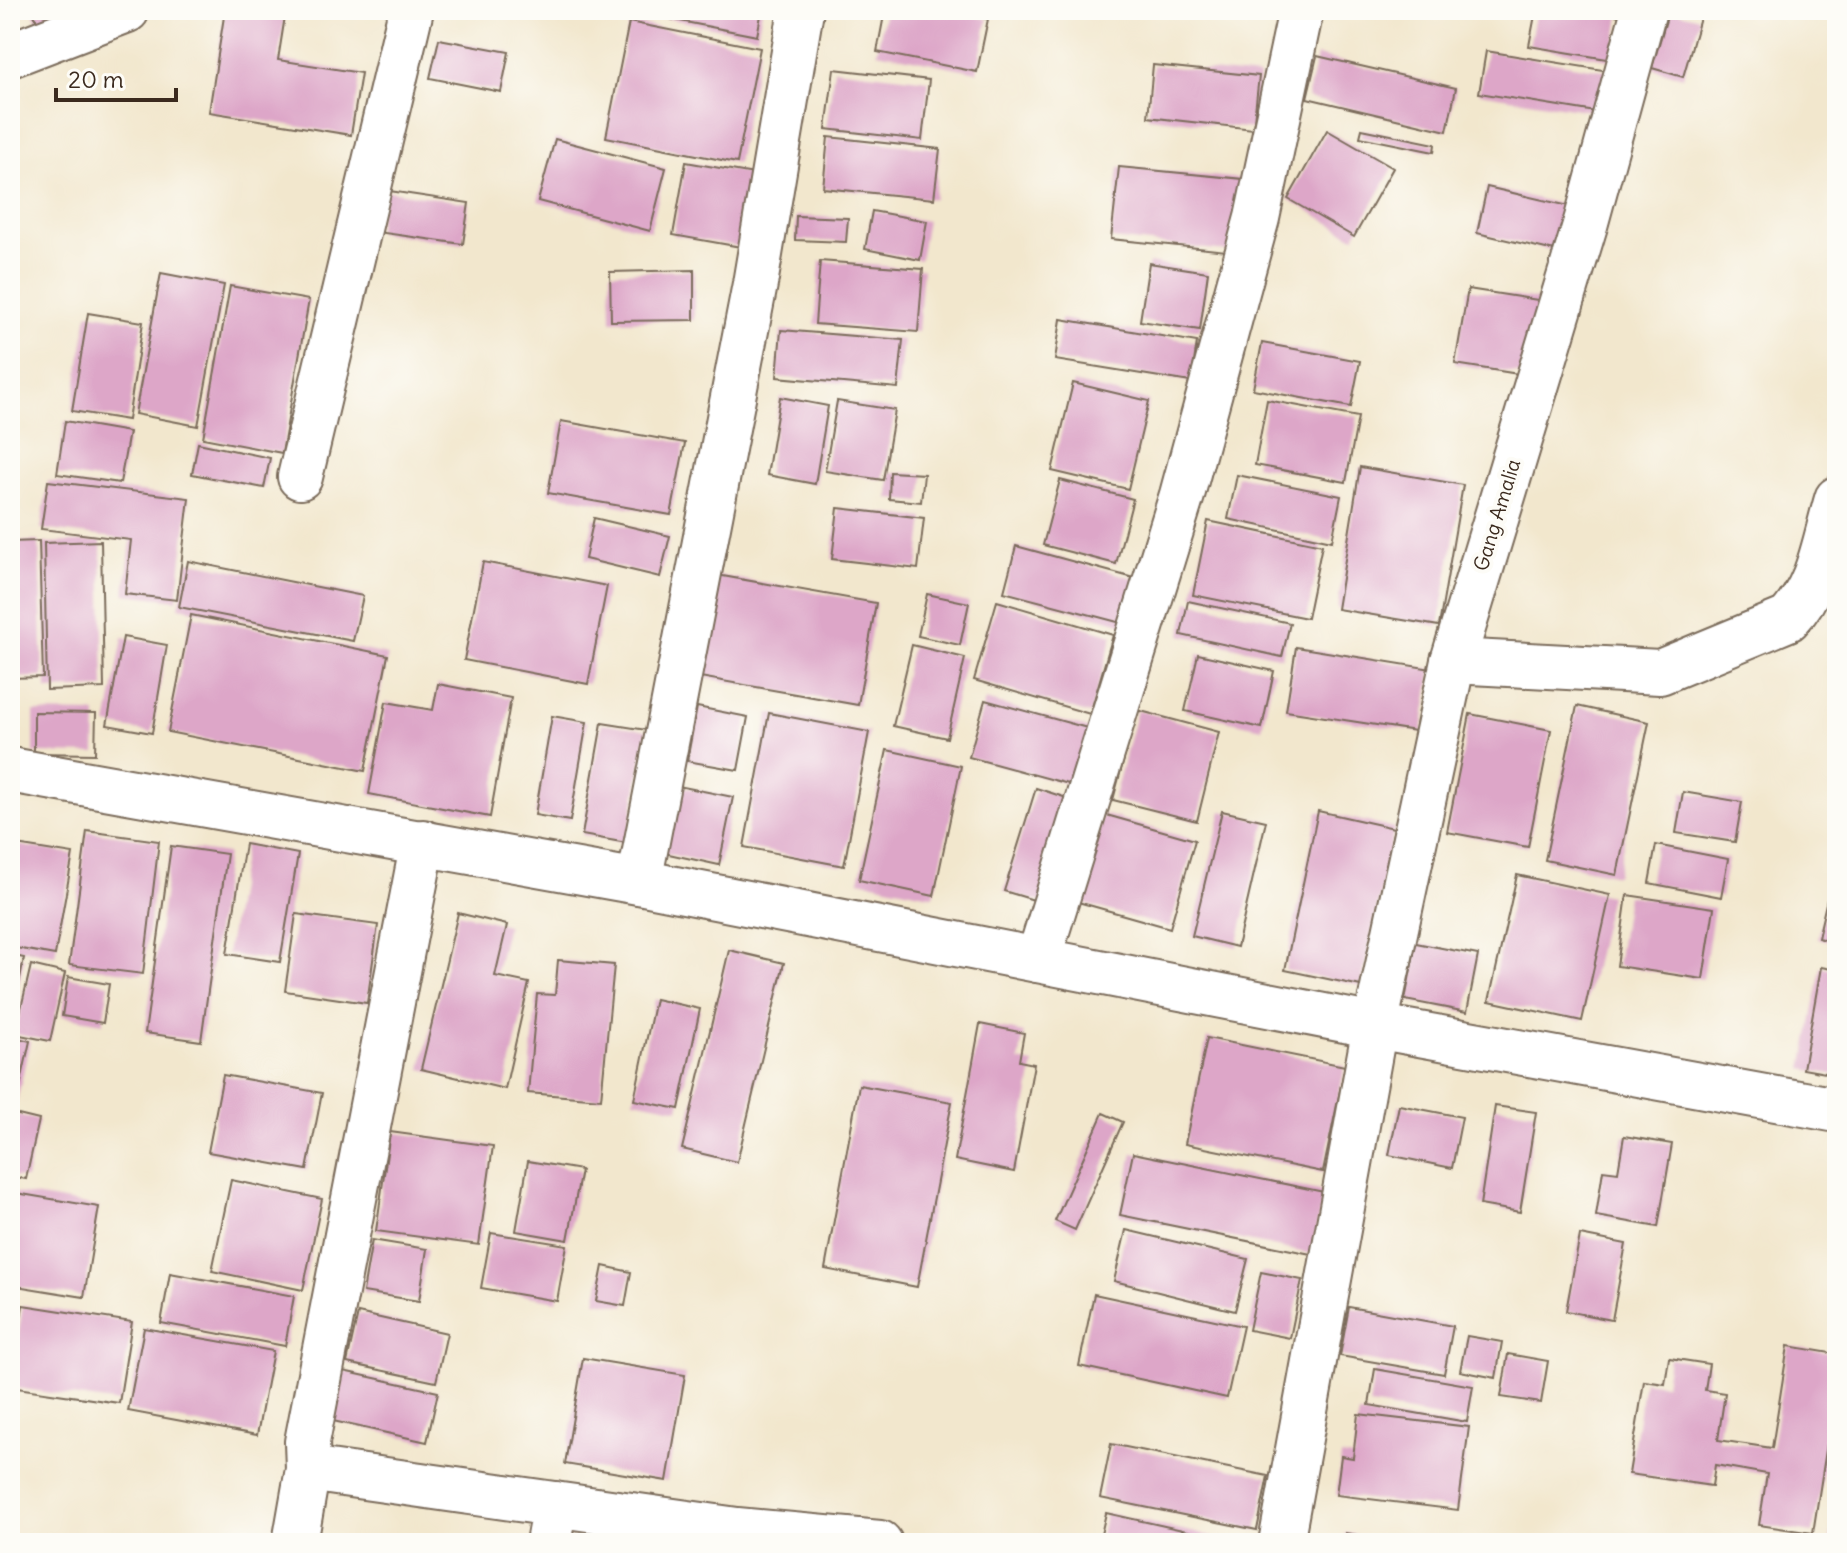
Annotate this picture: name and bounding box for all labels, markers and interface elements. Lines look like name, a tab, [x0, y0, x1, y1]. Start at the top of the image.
scale bar	[56, 52, 176, 102]
text: 20 m	[68, 64, 124, 94]
street label: Gang Amalia	[1468, 456, 1525, 574]

